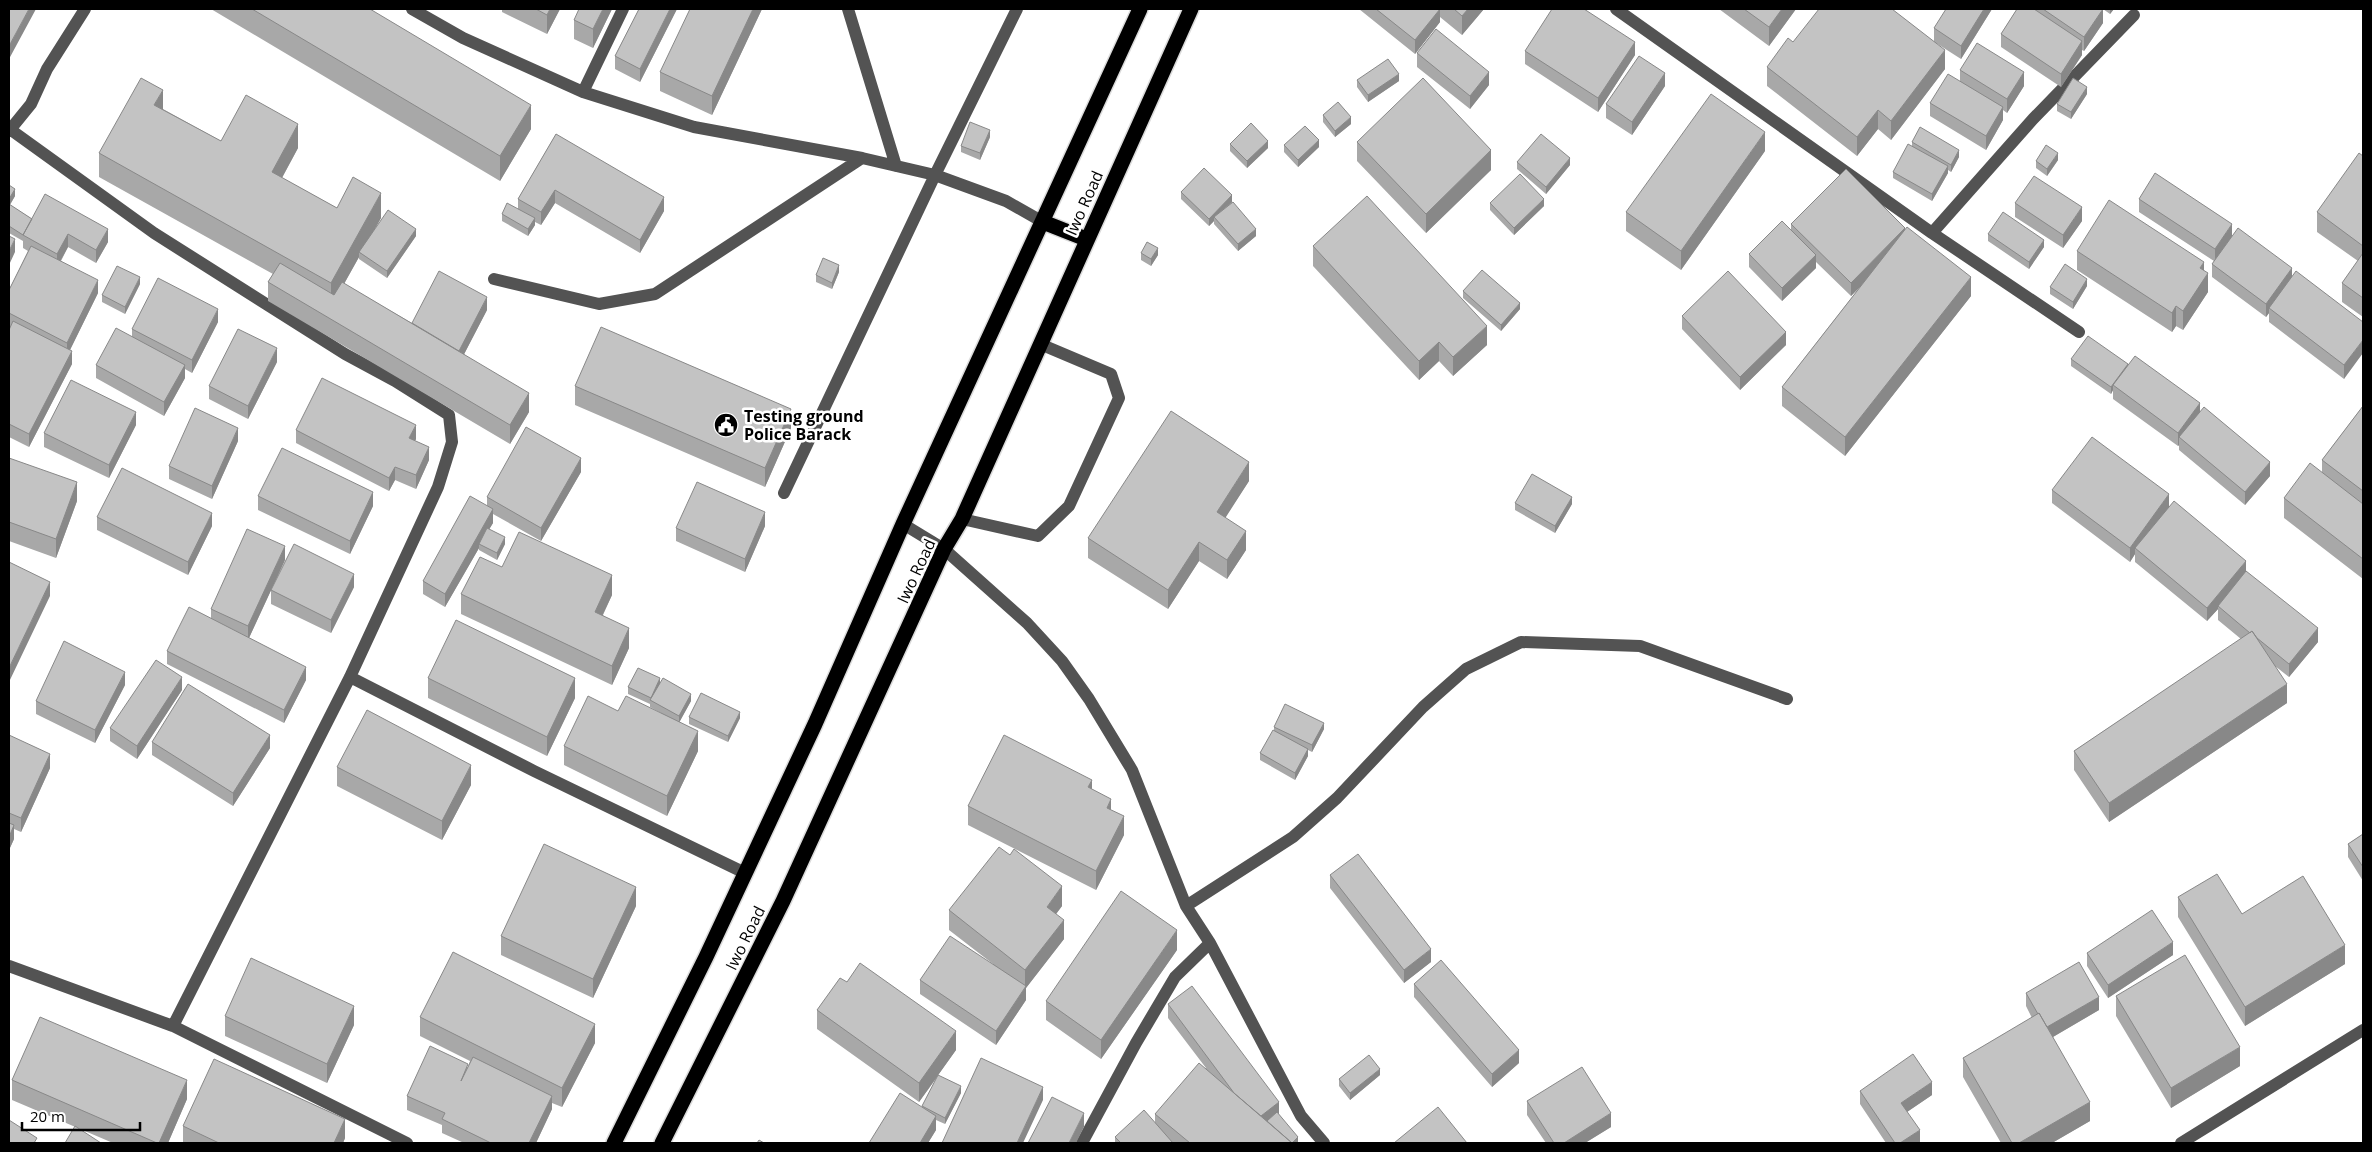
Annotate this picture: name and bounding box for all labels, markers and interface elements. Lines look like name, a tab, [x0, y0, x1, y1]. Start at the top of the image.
street label: Iwo Road	[1060, 167, 1108, 239]
place label: Testing ground Police Barack	[744, 405, 864, 445]
public building icon: Testing ground Police Barack	[713, 412, 739, 438]
street label: Iwo Road	[891, 535, 941, 607]
street label: Iwo Road	[720, 902, 770, 974]
scale bar	[22, 1100, 140, 1132]
text: 20 m	[30, 1106, 65, 1126]

